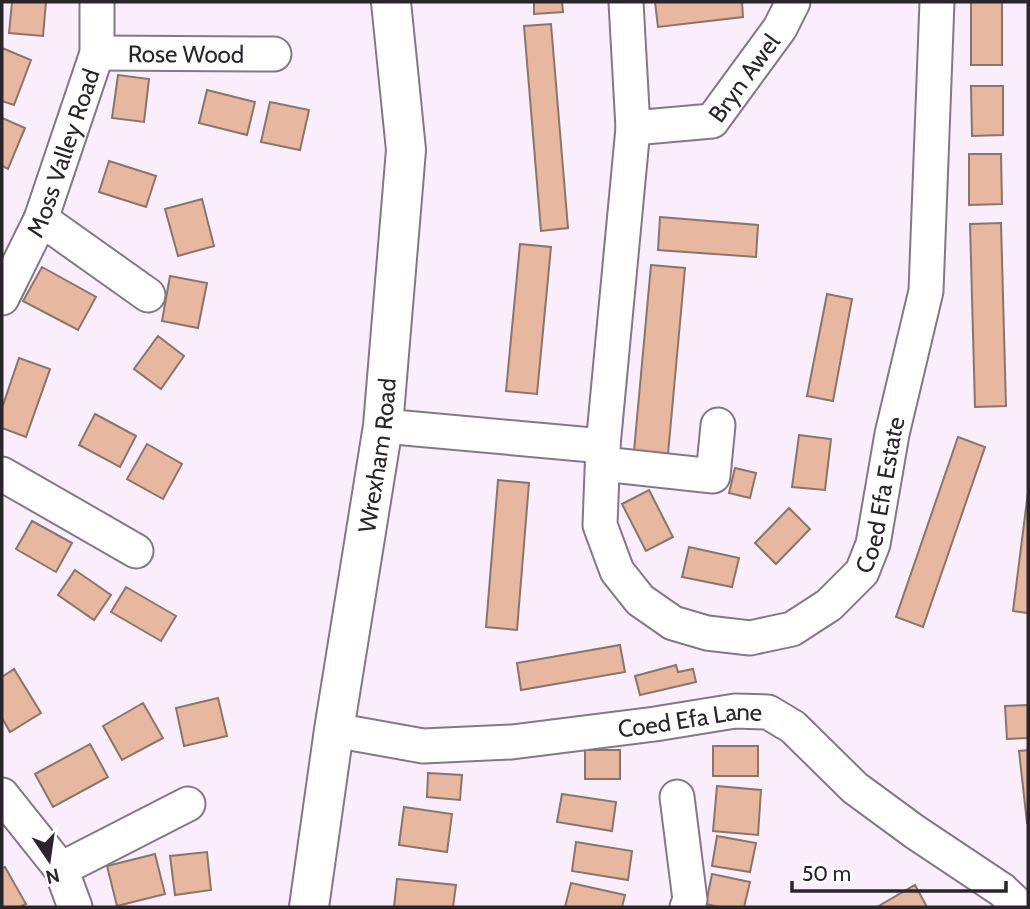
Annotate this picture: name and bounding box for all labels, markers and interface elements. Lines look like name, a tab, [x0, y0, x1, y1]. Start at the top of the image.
street label: Bryn Awel	[702, 28, 786, 127]
street label: Rose Wood	[128, 39, 244, 68]
street label: Moss Valley Road	[20, 65, 105, 242]
street label: Wrexham Road	[352, 377, 401, 535]
street label: Coed Efa Estate	[848, 414, 910, 577]
street label: Coed Efa Lane	[616, 696, 763, 743]
north arrow	[14, 825, 84, 895]
scale bar	[792, 850, 1006, 894]
text: 50 m	[802, 861, 851, 886]
text: N	[44, 863, 62, 889]

